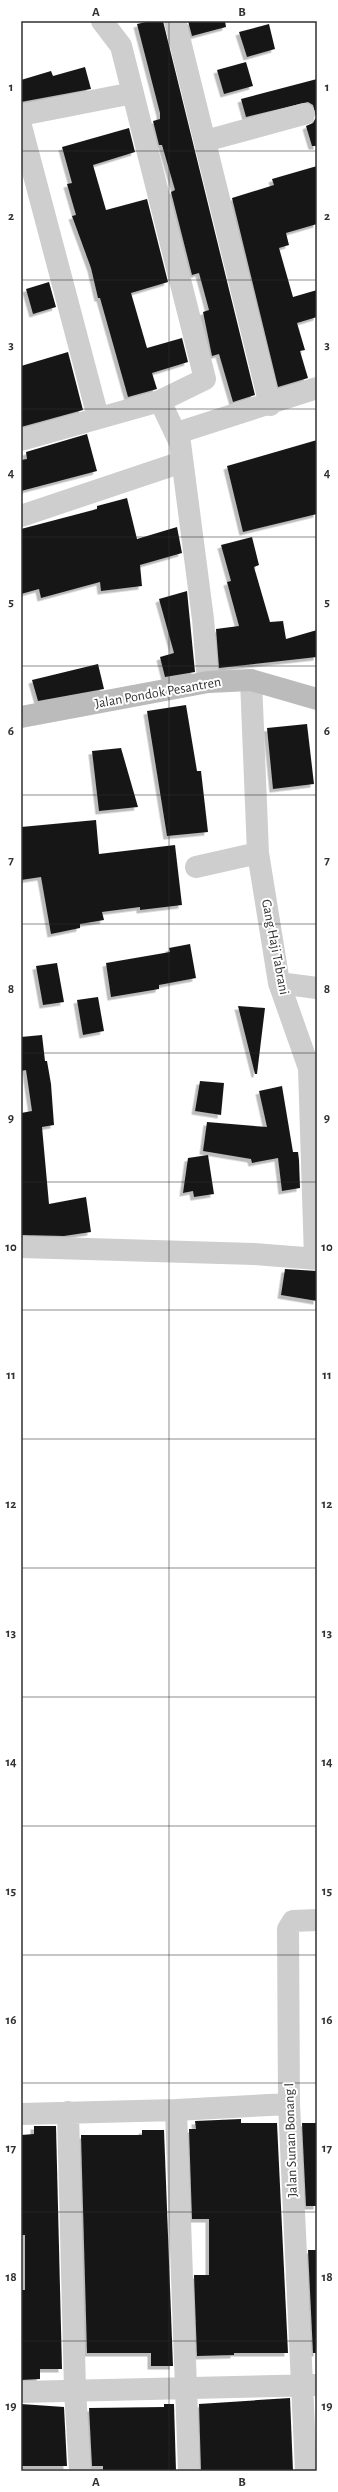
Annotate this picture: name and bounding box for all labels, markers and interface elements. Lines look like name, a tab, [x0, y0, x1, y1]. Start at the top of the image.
text: A	[92, 6, 100, 19]
text: B	[238, 6, 246, 19]
text: 1	[9, 81, 13, 94]
text: 1	[325, 81, 329, 94]
text: 2	[8, 210, 14, 223]
text: 2	[324, 210, 330, 223]
text: 3	[8, 339, 14, 352]
text: 3	[324, 339, 330, 352]
text: 4	[8, 467, 15, 480]
text: 4	[324, 467, 331, 480]
text: 5	[8, 596, 14, 609]
text: 5	[324, 596, 330, 609]
street label: Jalan Pondok Pesantren	[94, 675, 222, 711]
text: 6	[8, 725, 14, 738]
text: 6	[324, 725, 330, 738]
text: 7	[8, 854, 14, 867]
text: 7	[324, 854, 330, 867]
street label: Gang Haji Tabrani	[259, 898, 291, 996]
text: 8	[8, 983, 14, 996]
text: 8	[324, 983, 330, 996]
text: 9	[8, 1112, 14, 1125]
text: 9	[324, 1112, 330, 1125]
text: 10	[5, 1241, 17, 1254]
text: 10	[321, 1241, 333, 1254]
text: 11	[6, 1369, 16, 1382]
text: 11	[322, 1369, 332, 1382]
text: 12	[6, 1498, 16, 1511]
text: 12	[322, 1498, 332, 1511]
text: 13	[6, 1627, 17, 1640]
text: 13	[322, 1627, 333, 1640]
text: 14	[5, 1756, 17, 1769]
text: 14	[321, 1756, 333, 1769]
text: 15	[6, 1885, 17, 1898]
text: 15	[322, 1885, 333, 1898]
text: 16	[6, 2014, 16, 2027]
text: 16	[322, 2014, 332, 2027]
street label: Jalan Sunan Bonang I	[282, 2083, 300, 2197]
text: 17	[6, 2142, 17, 2155]
text: 17	[322, 2142, 333, 2155]
text: 18	[5, 2271, 17, 2284]
text: 18	[321, 2271, 333, 2284]
text: 19	[6, 2400, 16, 2413]
text: 19	[322, 2400, 332, 2413]
text: A	[92, 2476, 100, 2489]
text: B	[238, 2476, 246, 2489]

